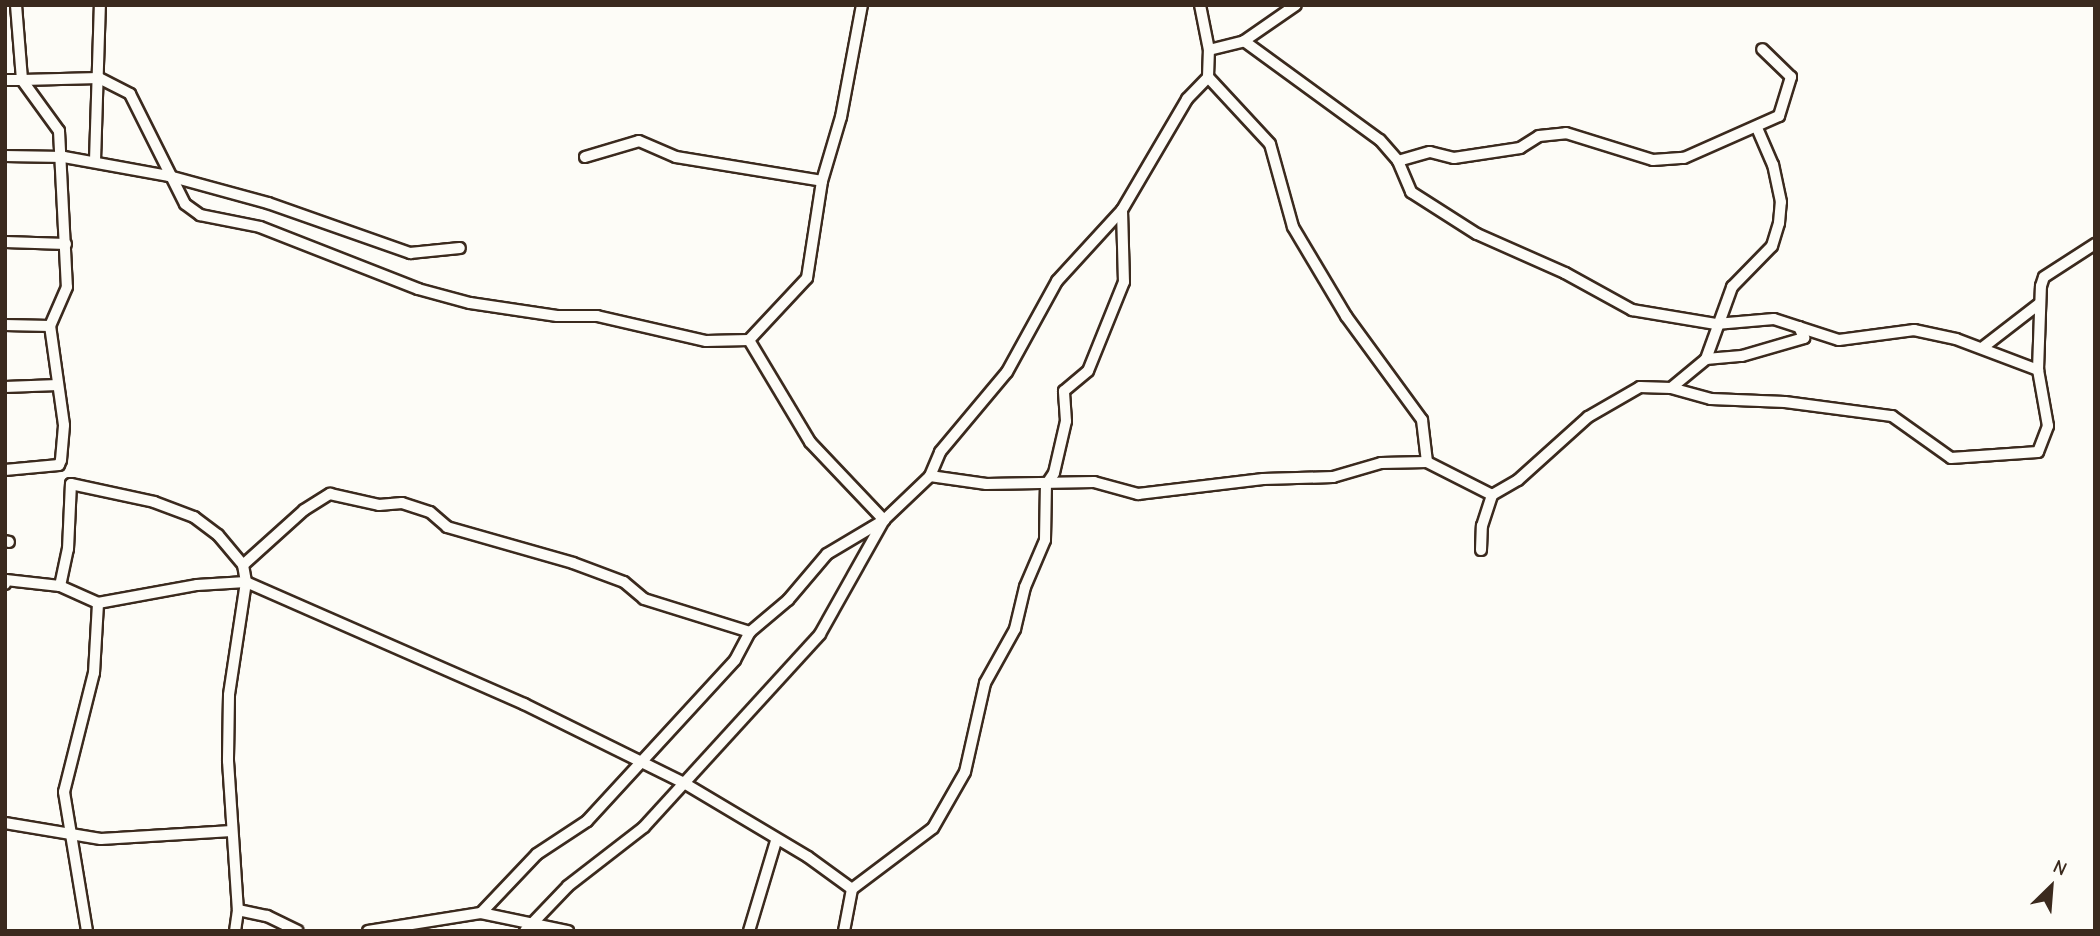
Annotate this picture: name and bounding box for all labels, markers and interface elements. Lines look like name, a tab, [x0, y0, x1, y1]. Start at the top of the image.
north arrow	[2016, 852, 2086, 922]
text: N	[2050, 855, 2070, 881]

